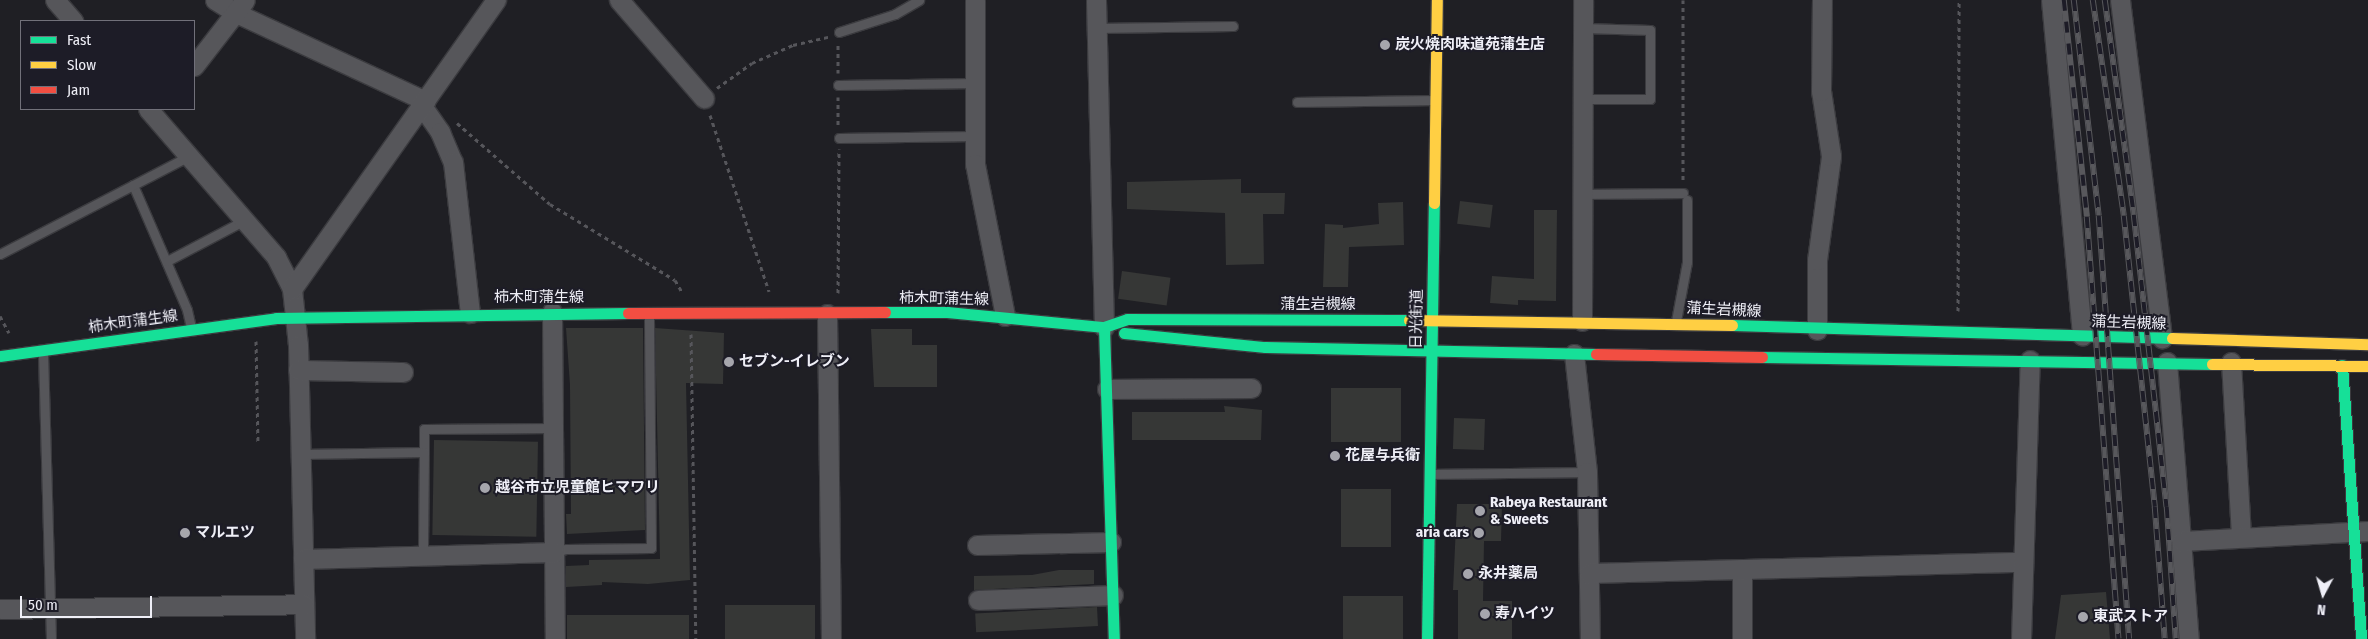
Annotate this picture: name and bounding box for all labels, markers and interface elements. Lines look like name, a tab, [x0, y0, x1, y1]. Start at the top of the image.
legend	[20, 20, 195, 110]
text: Fast	[67, 31, 91, 49]
place label: 炭火焼肉味道苑蒲生店	[1395, 36, 1545, 54]
marker: 炭火焼肉味道苑蒲生店	[1379, 39, 1391, 51]
text: Slow	[67, 56, 96, 74]
text: Jam	[67, 81, 90, 99]
street label: 柿木町蒲生線	[494, 289, 584, 307]
street label: 柿木町蒲生線	[899, 289, 989, 309]
street label: 日光街道	[1407, 289, 1427, 349]
street label: 蒲生岩槻線	[1281, 296, 1355, 314]
street label: 蒲生岩槻線	[1686, 299, 1762, 321]
street label: 柿木町蒲生線	[87, 307, 179, 337]
street label: 蒲生岩槻線	[2091, 313, 2167, 333]
place label: セブン-イレブン	[739, 353, 850, 371]
marker: セブン-イレブン	[723, 356, 735, 368]
place label: 花屋与兵衛	[1345, 447, 1420, 465]
marker: 花屋与兵衛	[1329, 450, 1341, 462]
place label: 越谷市立児童館ヒマワリ	[495, 479, 660, 497]
marker: 越谷市立児童館ヒマワリ	[479, 482, 491, 494]
place label: Rabeya Restaurant & Sweets	[1490, 493, 1607, 528]
marker: Rabeya Restaurant & Sweets	[1474, 505, 1486, 517]
place label: マルエツ	[195, 524, 255, 542]
place label: aria cars	[1416, 524, 1469, 542]
marker: マルエツ	[179, 527, 191, 539]
marker: aria cars	[1473, 527, 1485, 539]
place label: 永井薬局	[1478, 565, 1538, 583]
marker: 永井薬局	[1462, 568, 1474, 580]
north arrow	[2298, 569, 2348, 619]
scale bar	[22, 586, 155, 618]
text: 50 m	[28, 596, 58, 614]
text: N	[2316, 601, 2326, 618]
place label: 寿ハイツ	[1495, 605, 1555, 623]
marker: 寿ハイツ	[1479, 608, 1491, 620]
place label: 東武ストア	[2093, 608, 2168, 626]
marker: 東武ストア	[2077, 611, 2089, 623]

